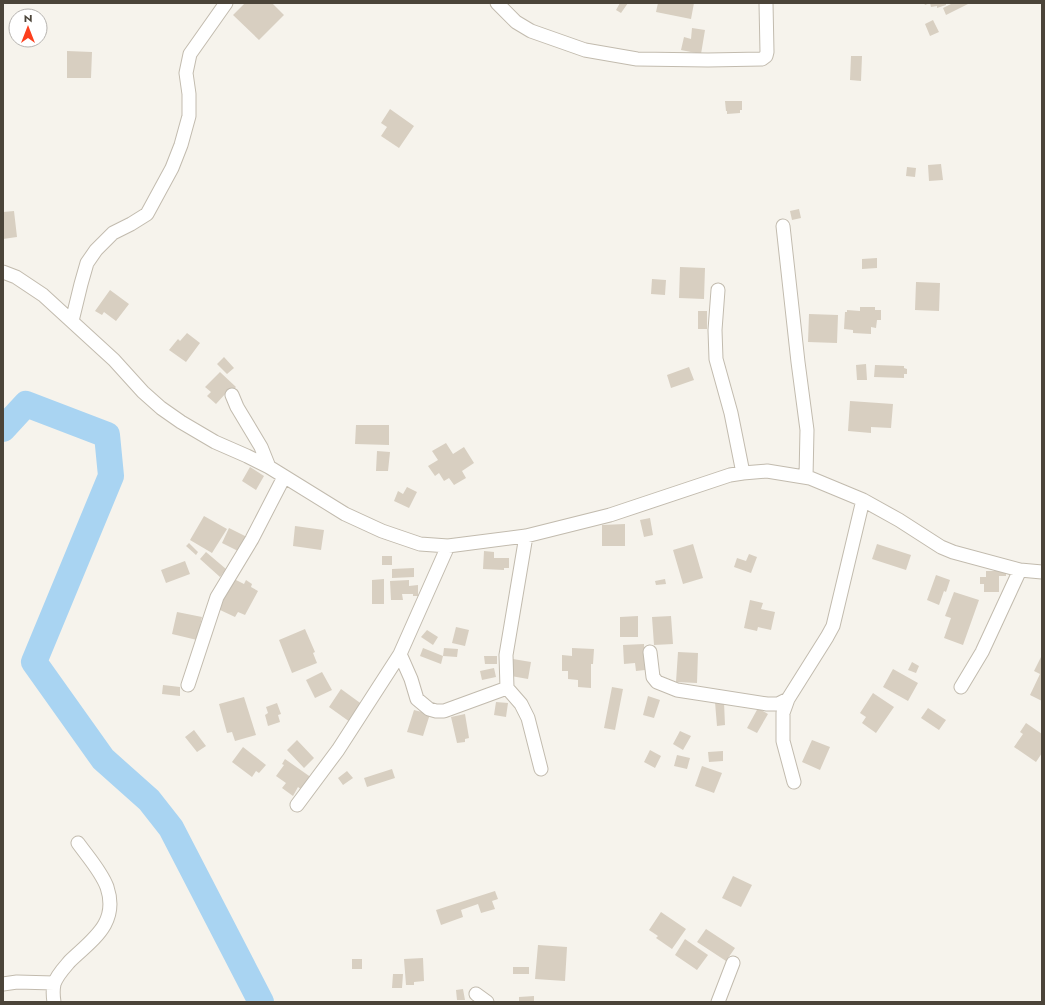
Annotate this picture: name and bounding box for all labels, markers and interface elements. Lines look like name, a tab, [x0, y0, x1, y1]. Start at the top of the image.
north arrow	[8, 8, 48, 48]
text: N	[24, 10, 32, 26]

